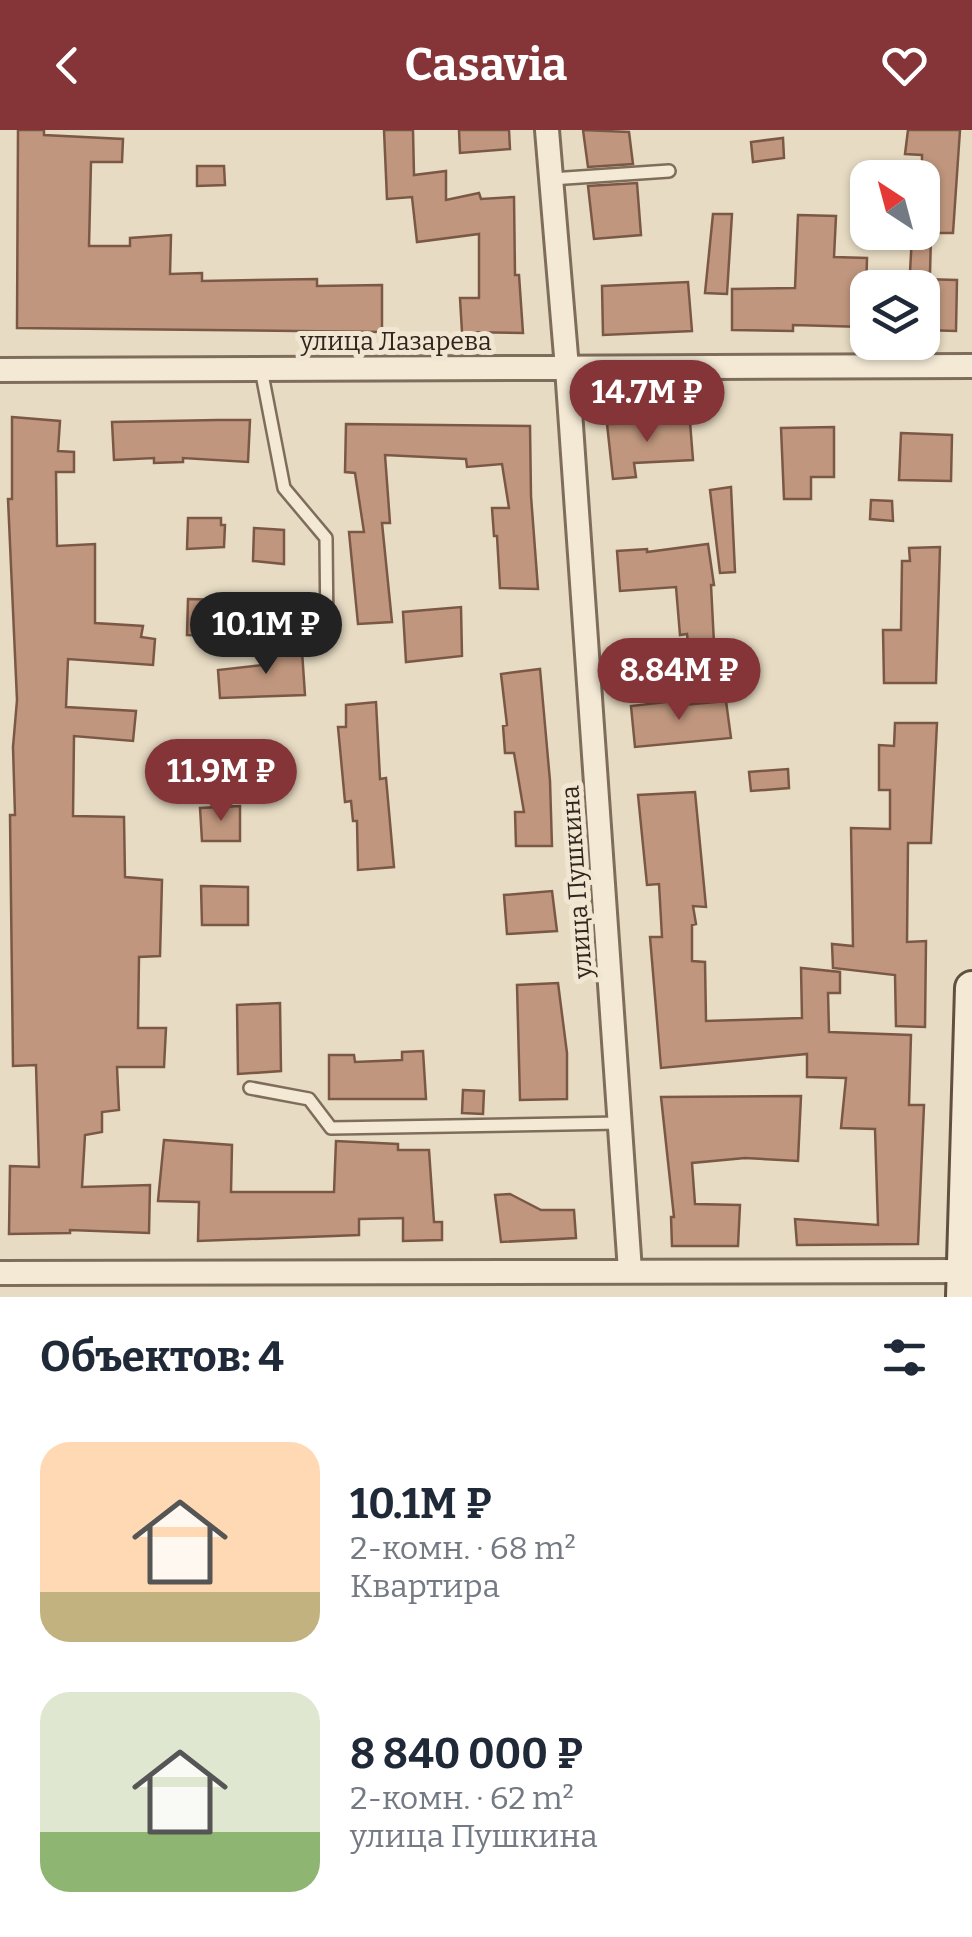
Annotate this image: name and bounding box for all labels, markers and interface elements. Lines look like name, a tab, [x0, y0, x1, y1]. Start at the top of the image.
icon: back	[40, 38, 95, 93]
text: Casavia	[405, 38, 567, 92]
icon: heart	[877, 38, 932, 93]
north arrow	[850, 160, 940, 250]
map controls	[850, 160, 940, 360]
button: layers	[850, 270, 940, 360]
street label: улица Лазарева	[299, 327, 492, 357]
pin: 14.7M ₽	[555, 360, 739, 445]
text: 14.7M ₽	[592, 373, 702, 411]
pin: 10.1M ₽	[174, 592, 358, 677]
text: 10.1M ₽	[212, 605, 320, 643]
pin: 8.84M ₽	[587, 638, 771, 723]
text: 8.84M ₽	[619, 651, 739, 689]
pin: 11.9M ₽	[129, 739, 313, 824]
text: 11.9M ₽	[167, 752, 275, 790]
street label: улица Пушкина	[555, 784, 599, 981]
icon: filters	[877, 1330, 932, 1385]
text: Объектов: 4	[40, 1332, 284, 1382]
text: 10.1M ₽	[350, 1479, 492, 1529]
icon: home	[120, 1482, 240, 1602]
text: 2-комн. · 68 m²	[350, 1529, 576, 1567]
text: Квартира	[350, 1567, 500, 1605]
text: 8 840 000 ₽	[350, 1729, 583, 1779]
icon: home	[120, 1732, 240, 1852]
text: 2-комн. · 62 m²	[350, 1779, 574, 1817]
text: улица Пушкина	[350, 1817, 598, 1855]

